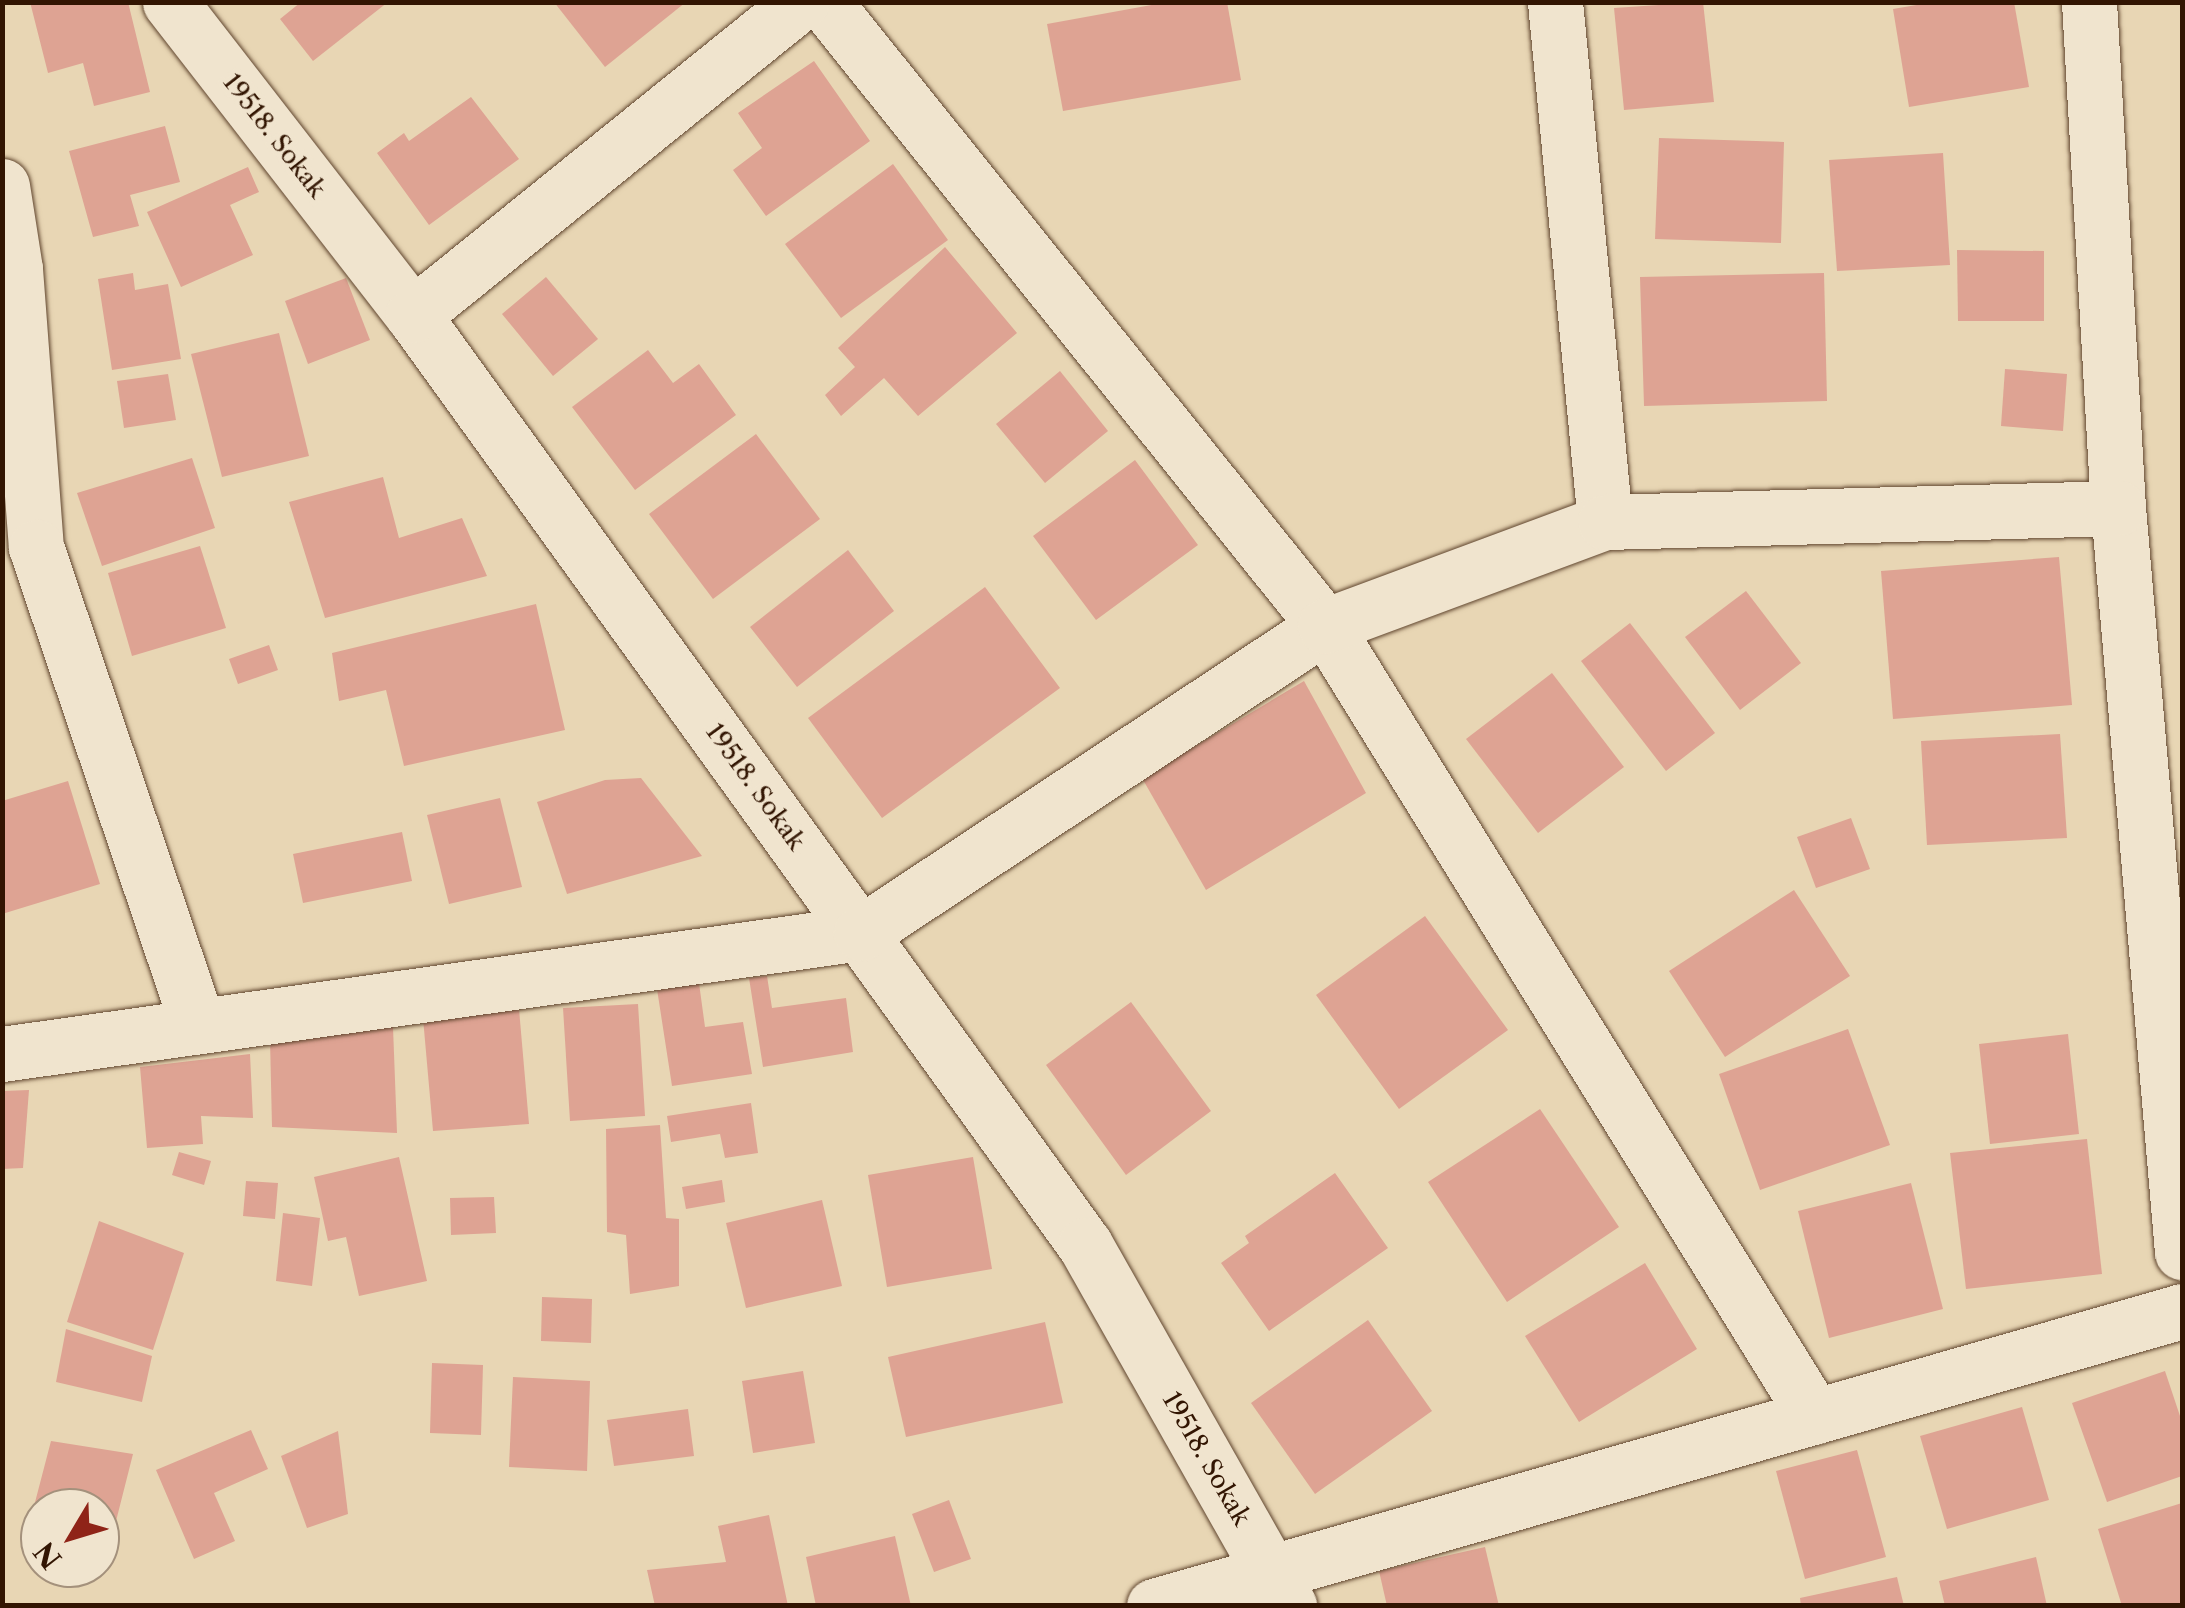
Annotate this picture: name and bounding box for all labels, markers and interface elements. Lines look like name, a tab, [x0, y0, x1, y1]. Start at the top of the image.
street label: 19518. Sokak	[216, 68, 332, 204]
street label: 19518. Sokak	[699, 718, 811, 856]
street label: 19518. Sokak	[1156, 1387, 1256, 1531]
north arrow	[20, 1488, 120, 1588]
text: N	[27, 1535, 69, 1575]

